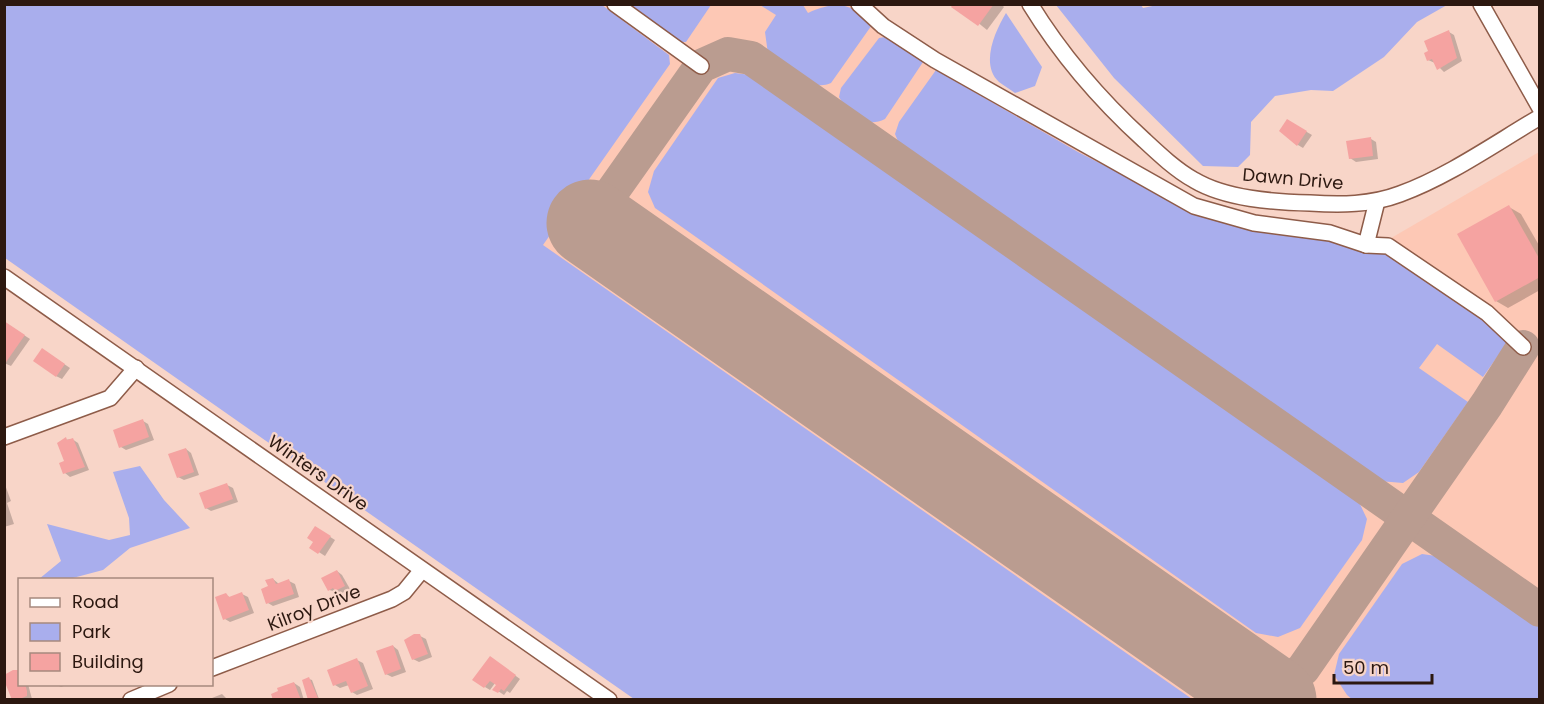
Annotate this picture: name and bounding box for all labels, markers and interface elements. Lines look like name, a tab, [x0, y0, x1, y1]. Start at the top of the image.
street label: Dawn Drive	[1242, 162, 1344, 195]
street label: Winters Drive	[263, 429, 373, 516]
legend	[18, 578, 213, 686]
street label: Kilroy Drive	[264, 578, 364, 637]
text: Road	[72, 589, 119, 614]
text: Park	[72, 619, 111, 644]
scale bar	[1334, 647, 1432, 685]
text: Building	[72, 649, 144, 674]
text: 50 m	[1343, 655, 1389, 680]

